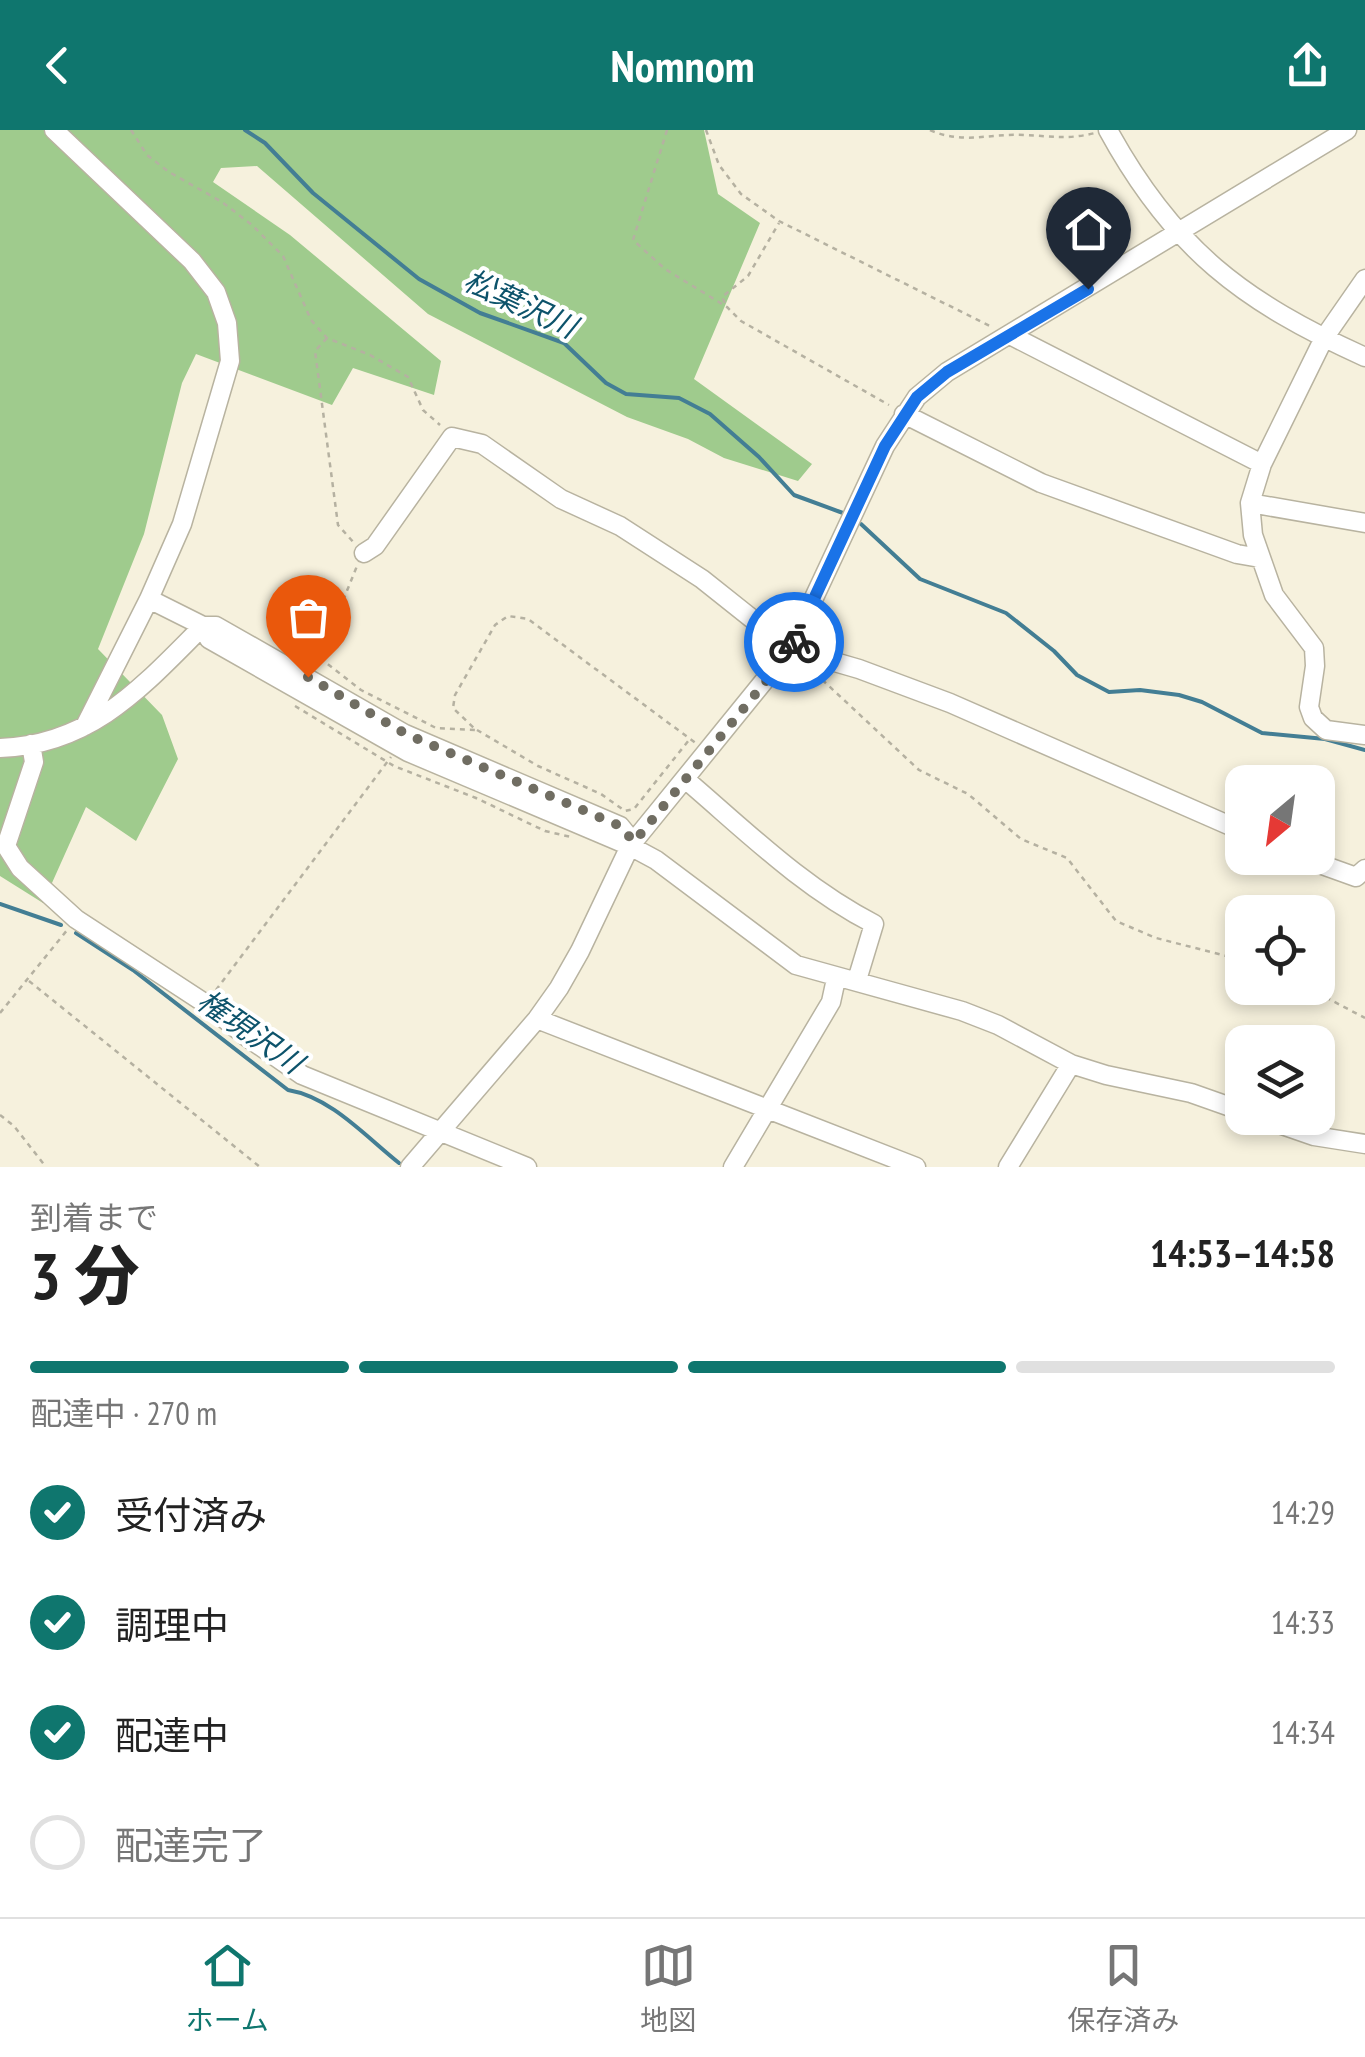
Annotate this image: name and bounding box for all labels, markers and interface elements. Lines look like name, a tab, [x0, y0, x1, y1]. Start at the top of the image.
text: Nomnom	[610, 36, 755, 94]
icon: back	[30, 38, 85, 93]
icon: share	[1280, 38, 1335, 93]
pin	[1046, 187, 1131, 290]
icon: home	[1061, 202, 1116, 257]
water label: 松葉沢川	[458, 260, 586, 347]
pin	[266, 575, 351, 678]
icon: bag	[281, 590, 336, 645]
courier	[744, 592, 844, 692]
icon: bike	[767, 615, 822, 670]
north arrow	[1225, 765, 1335, 875]
map controls	[1225, 765, 1335, 1135]
button: locate	[1225, 895, 1335, 1005]
water label: 権現沢川	[191, 980, 314, 1083]
button: layers	[1225, 1025, 1335, 1135]
text: 到着まで	[30, 1196, 158, 1238]
text: 14:53–14:58	[1150, 1228, 1335, 1277]
text: 3 分	[30, 1233, 139, 1317]
text: 配達中 · 270 m	[30, 1392, 217, 1434]
icon: check	[30, 1485, 85, 1540]
text: 受付済み	[115, 1490, 267, 1539]
text: 14:29	[1271, 1491, 1335, 1533]
icon: check	[30, 1595, 85, 1650]
text: 調理中	[115, 1600, 229, 1649]
text: 14:33	[1271, 1601, 1335, 1643]
icon: check	[30, 1705, 85, 1760]
text: 配達中	[115, 1710, 229, 1759]
text: 14:34	[1271, 1711, 1335, 1753]
text: 配達完了	[115, 1820, 267, 1869]
tab: ホーム	[186, 1938, 269, 2038]
tab: 地図	[640, 1938, 696, 2038]
tab: 保存済み	[1067, 1938, 1179, 2038]

